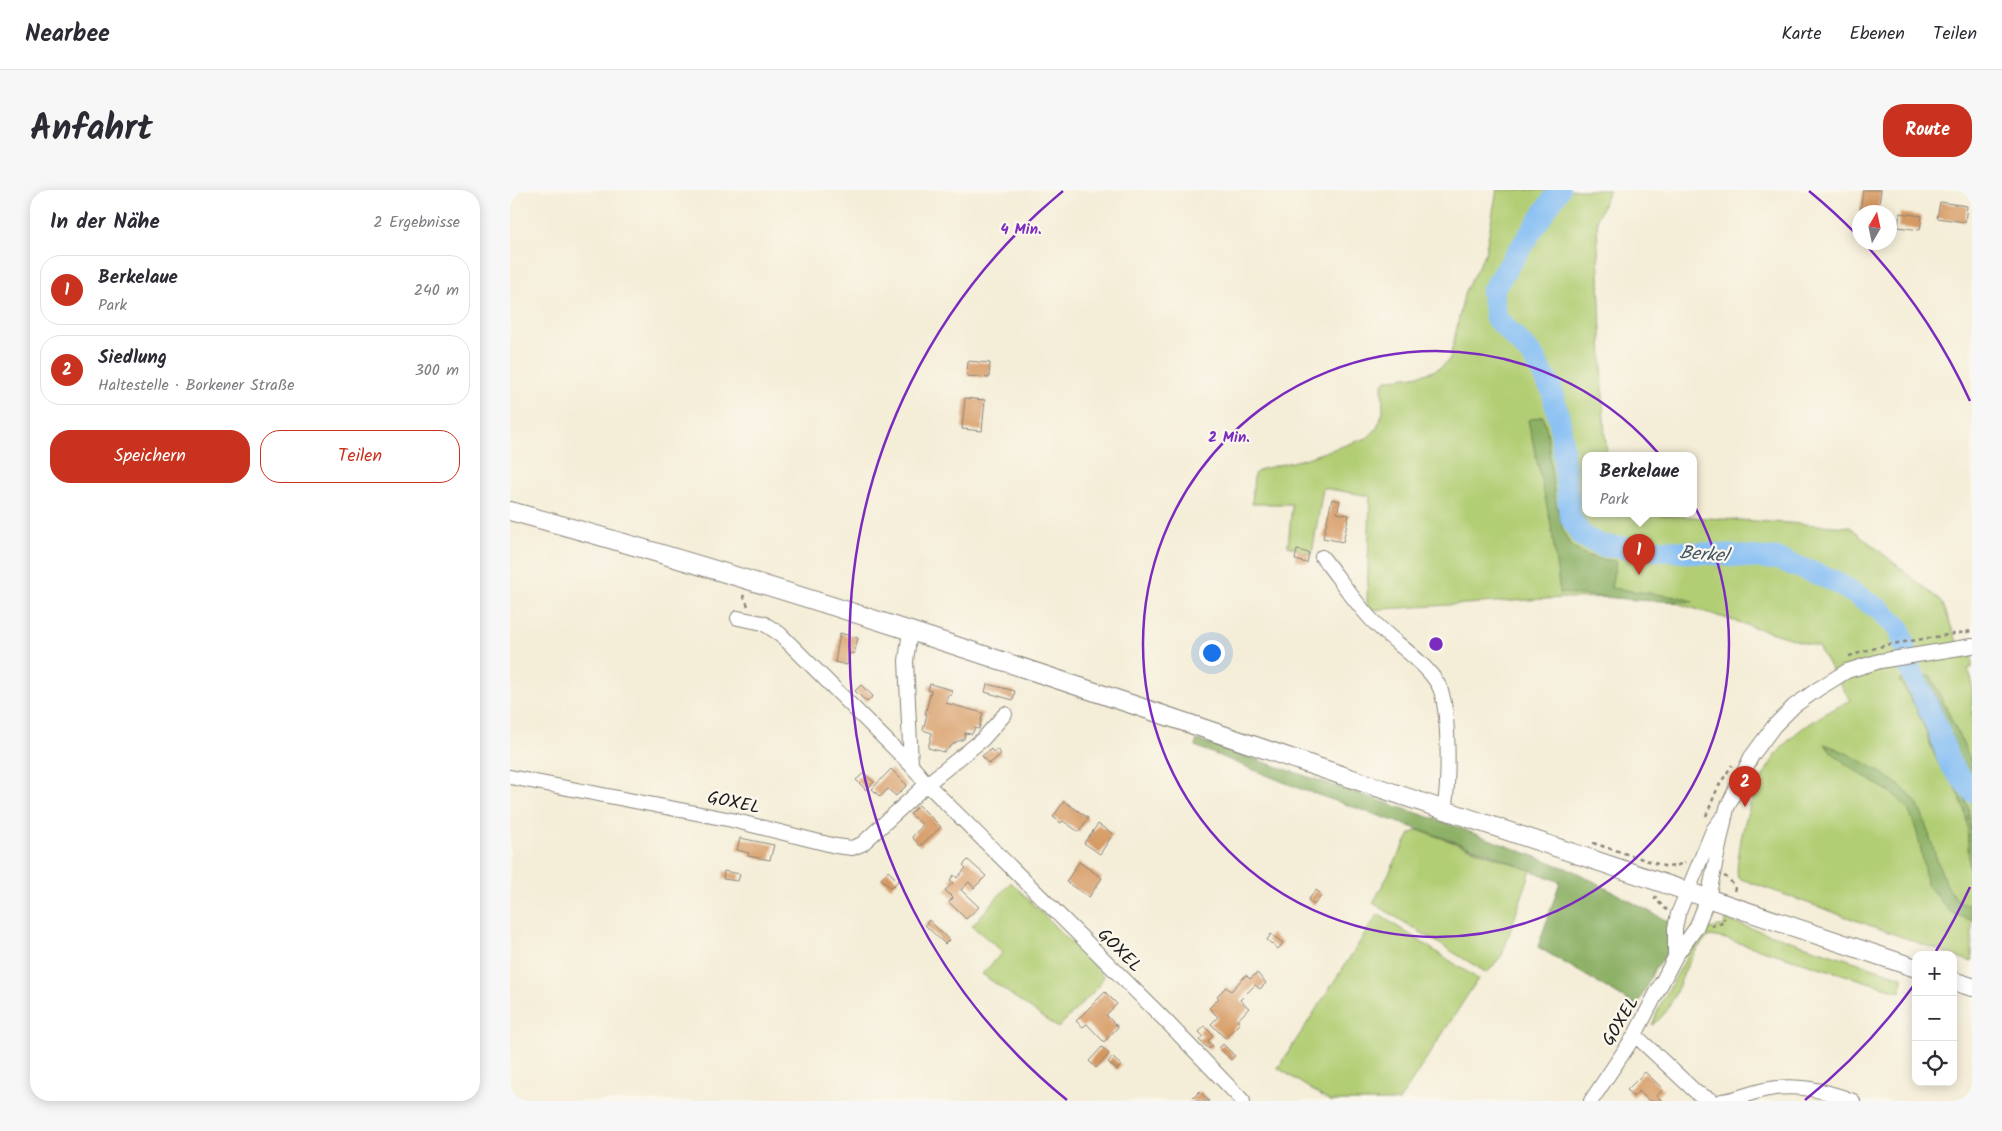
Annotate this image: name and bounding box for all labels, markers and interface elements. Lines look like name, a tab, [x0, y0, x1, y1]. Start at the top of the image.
text: Nearbee	[25, 15, 110, 54]
text: Karte	[1781, 20, 1822, 49]
text: Ebenen	[1850, 20, 1905, 49]
text: Teilen	[1933, 20, 1977, 49]
text: Anfahrt	[30, 102, 153, 158]
button: Route	[1883, 104, 1972, 157]
north arrow	[1852, 205, 1897, 250]
text: In der Nähe	[50, 206, 160, 239]
text: 2 Ergebnisse	[373, 210, 460, 235]
text: 4 Min.	[1000, 218, 1042, 242]
text: Berkelaue	[98, 263, 178, 293]
text: 1	[65, 278, 69, 303]
text: 240 m	[414, 278, 459, 303]
text: Park	[98, 293, 127, 318]
text: Siedlung	[98, 343, 167, 373]
text: 2	[62, 358, 72, 383]
text: 300 m	[415, 358, 459, 383]
text: Haltestelle · Borkener Straße	[98, 373, 294, 398]
text: 2 Min.	[1208, 426, 1250, 450]
button: Speichern	[50, 430, 250, 483]
button: Teilen	[260, 430, 460, 483]
popup	[1582, 452, 1697, 517]
text: Berkelaue	[1600, 457, 1679, 487]
text: Park	[1600, 487, 1629, 512]
pin: 1	[1623, 534, 1655, 575]
water label: Berkel	[1678, 538, 1733, 572]
centre of rings	[1427, 635, 1445, 653]
your location	[1199, 640, 1225, 666]
pin: 2	[1729, 766, 1761, 807]
street label: GOXEL	[704, 784, 763, 823]
street label: GOXEL	[1090, 922, 1148, 980]
map controls	[1912, 951, 1957, 1086]
button: +	[1912, 951, 1957, 996]
street label: GOXEL	[1595, 991, 1648, 1052]
button: −	[1912, 996, 1957, 1041]
button: locate	[1912, 1041, 1957, 1086]

